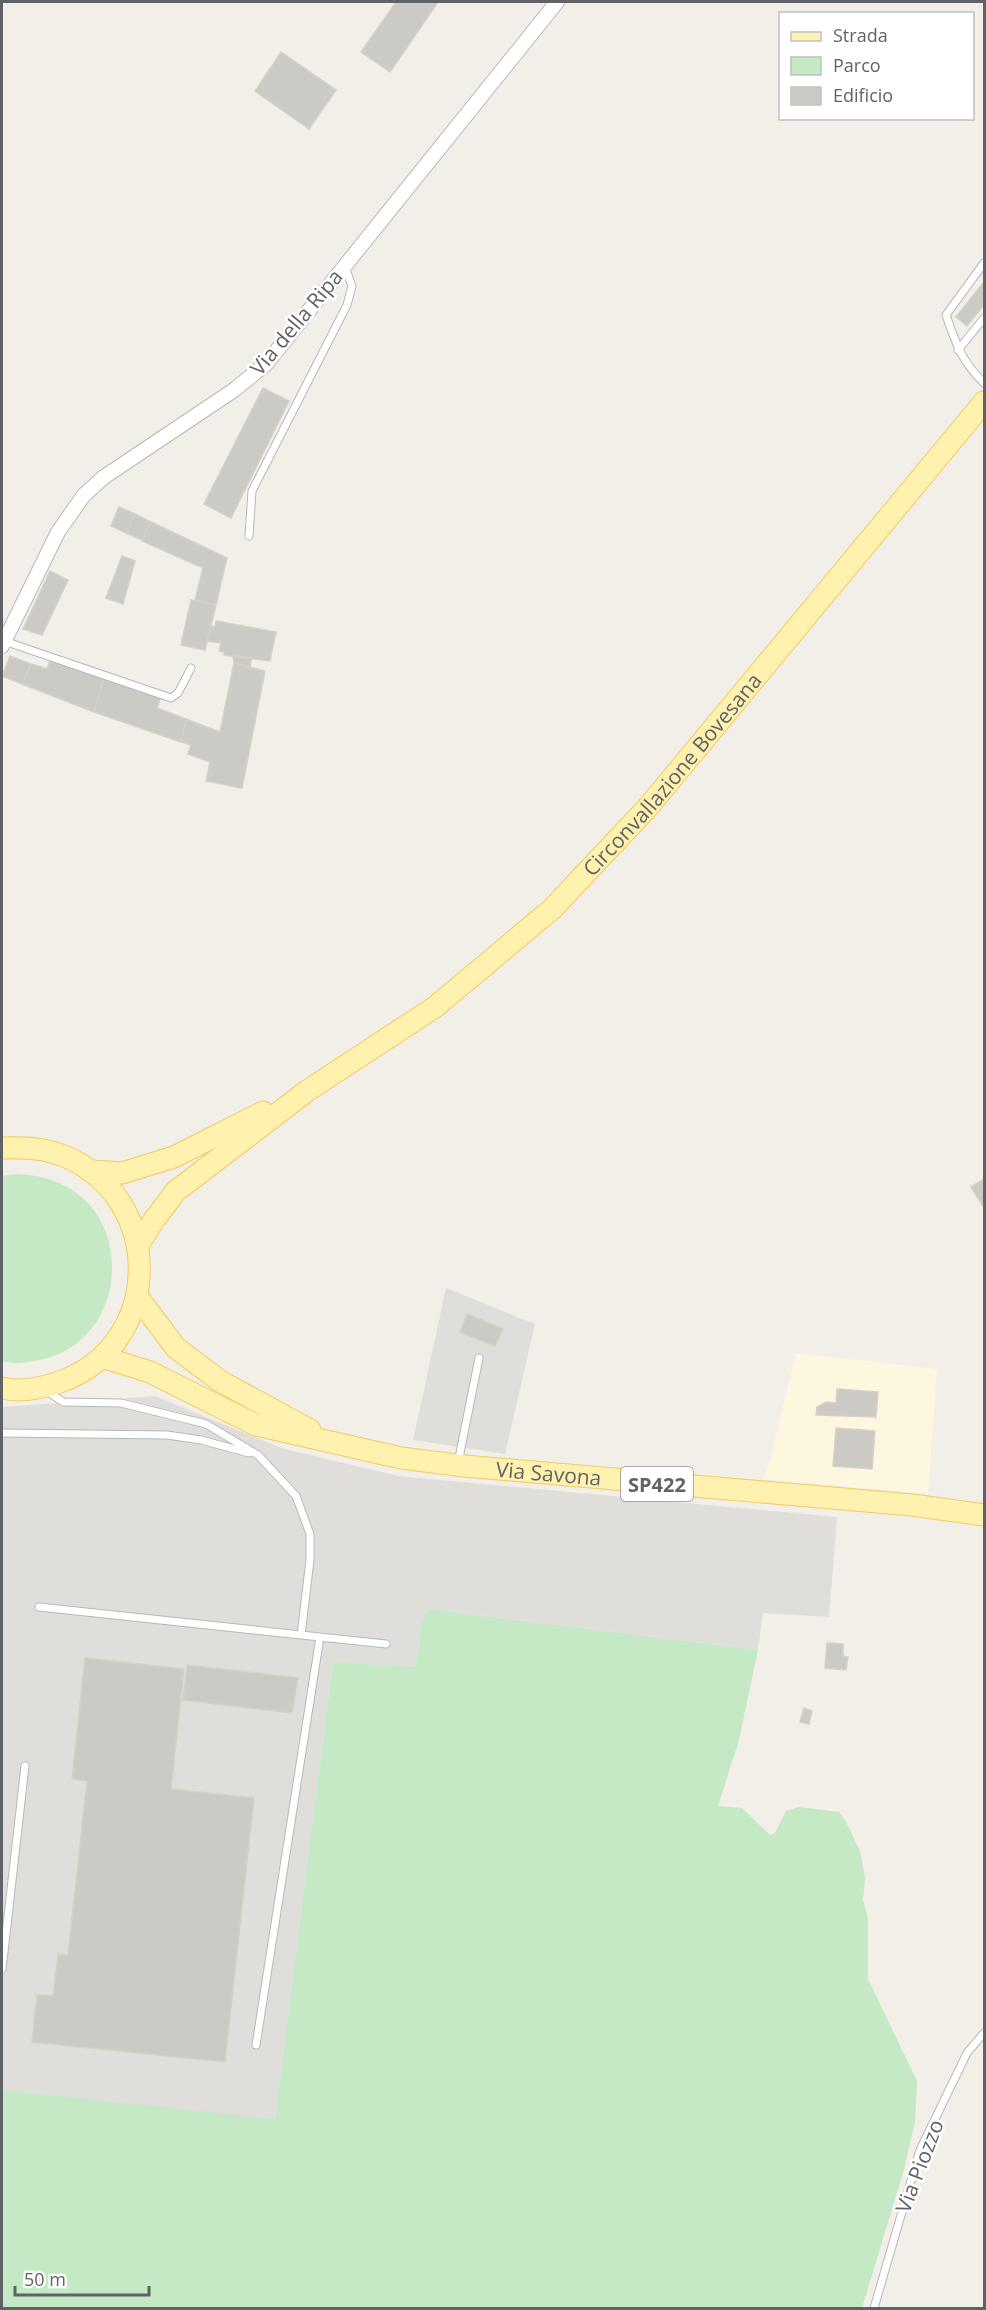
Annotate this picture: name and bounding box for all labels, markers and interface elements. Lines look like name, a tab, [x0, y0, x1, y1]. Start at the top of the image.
legend	[779, 12, 974, 120]
text: Strada	[833, 23, 888, 47]
text: Parco	[833, 53, 881, 77]
text: Edificio	[833, 83, 893, 107]
street label: Via della Ripa	[243, 263, 349, 381]
street label: Circonvallazione Bovesana	[576, 667, 768, 882]
street label: Via Savona	[495, 1455, 603, 1492]
road number: SP422	[621, 1467, 693, 1501]
street label: Via Piozzo	[888, 2115, 950, 2217]
scale bar	[15, 2259, 148, 2297]
text: 50 m	[24, 2267, 66, 2291]

